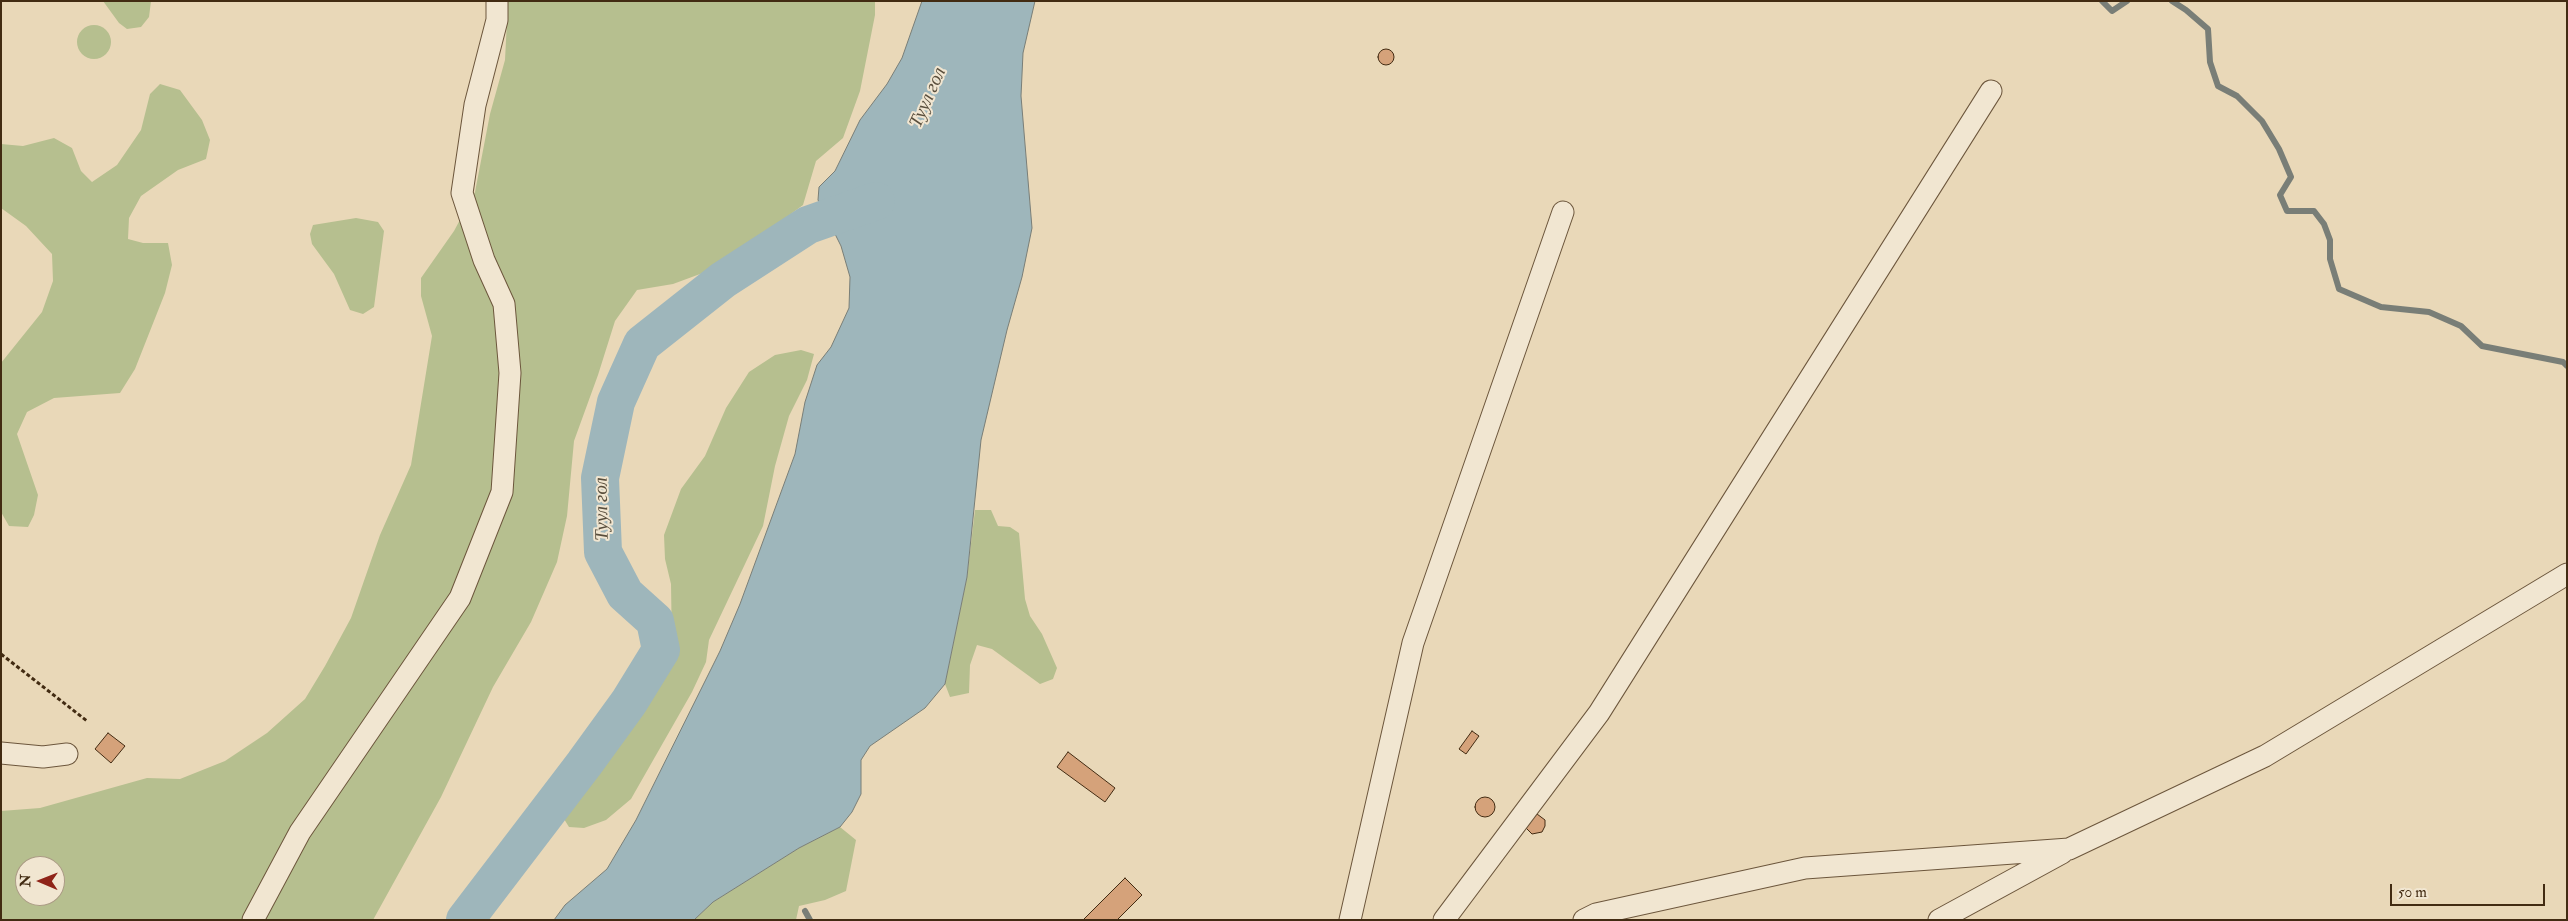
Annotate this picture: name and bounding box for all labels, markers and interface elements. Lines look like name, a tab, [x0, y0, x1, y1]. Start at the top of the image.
water label: Туул гол	[906, 64, 952, 132]
water label: Туул гол	[591, 477, 615, 541]
north arrow	[15, 856, 65, 906]
text: N	[17, 874, 34, 887]
scale bar	[2393, 874, 2548, 906]
text: 50 m	[2398, 883, 2427, 902]

